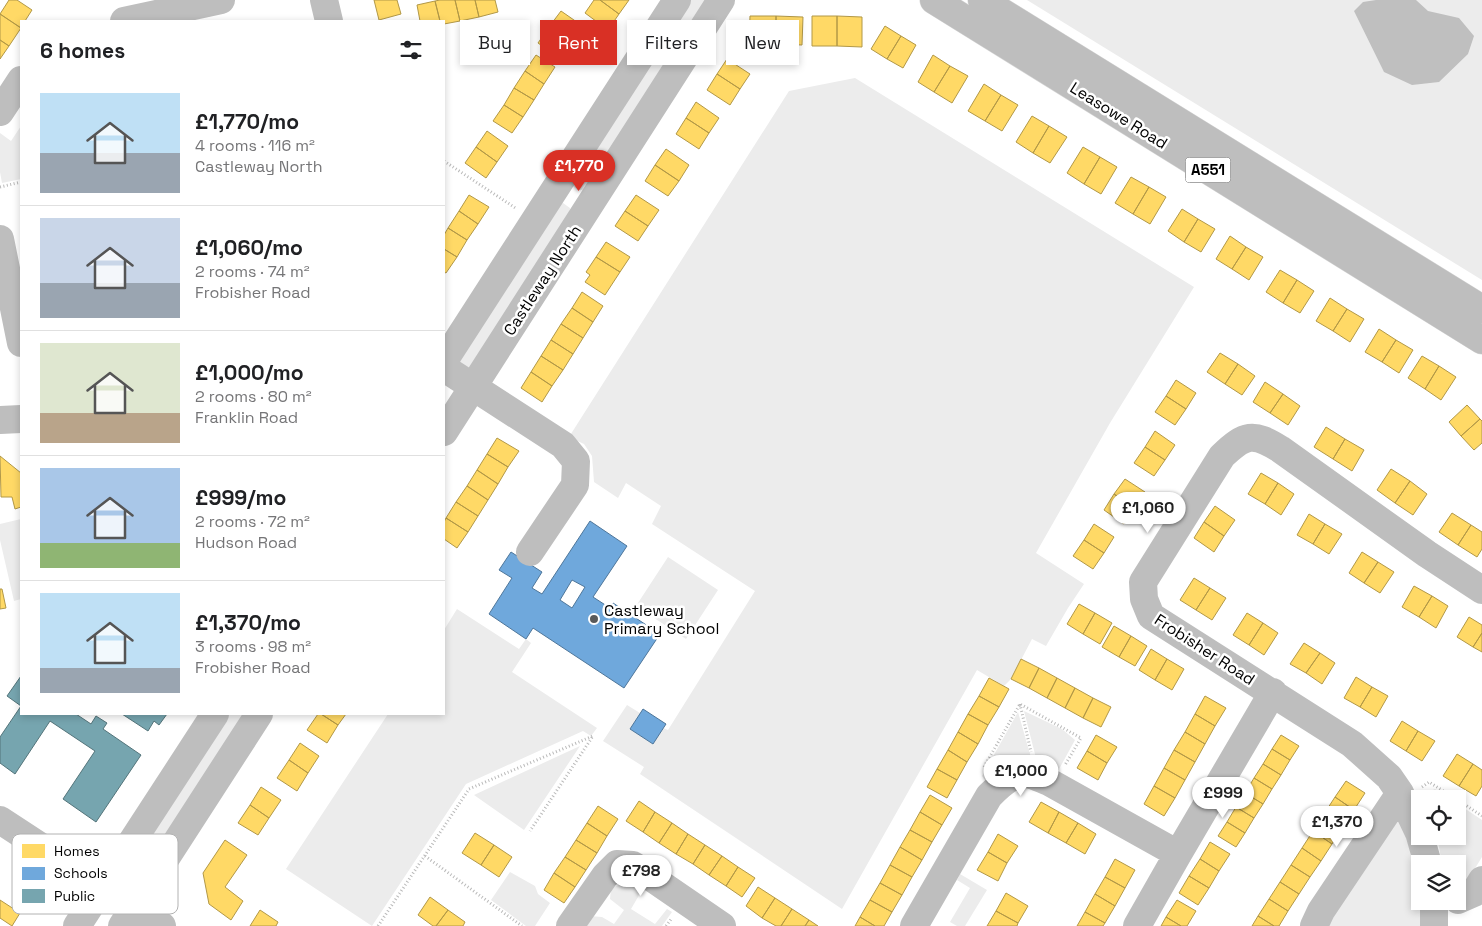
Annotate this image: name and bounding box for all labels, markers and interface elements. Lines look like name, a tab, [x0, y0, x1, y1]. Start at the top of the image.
chip: Buy	[460, 20, 530, 65]
chip: Rent	[540, 20, 617, 65]
chip: Filters	[627, 20, 716, 65]
chip: New	[726, 20, 799, 65]
icon: filters	[397, 36, 425, 64]
text: 6 homes	[40, 37, 125, 64]
street label: Leasowe Road	[1066, 77, 1171, 154]
text: £1,770/mo	[195, 108, 299, 135]
icon: home	[80, 113, 140, 173]
text: 4 rooms · 116 m²	[195, 135, 315, 156]
pin: £1,770	[538, 150, 620, 192]
text: £1,770	[554, 155, 604, 176]
text: Castleway North	[195, 156, 323, 177]
road number: A551	[1186, 158, 1230, 182]
street label: Castleway North	[499, 221, 586, 339]
text: £1,060/mo	[195, 234, 303, 261]
icon: home	[80, 238, 140, 298]
text: 2 rooms · 74 m²	[195, 261, 310, 282]
text: Frobisher Road	[195, 282, 311, 303]
text: £1,000/mo	[195, 359, 304, 386]
icon: home	[80, 363, 140, 423]
text: 2 rooms · 80 m²	[195, 386, 312, 407]
text: Franklin Road	[195, 407, 298, 428]
text: £999/mo	[195, 484, 286, 511]
icon: home	[80, 488, 140, 548]
pin: £1,060	[1107, 492, 1189, 534]
text: £1,060	[1122, 497, 1174, 518]
text: 2 rooms · 72 m²	[195, 511, 310, 532]
text: Hudson Road	[195, 532, 297, 553]
place label: Castleway Primary School	[604, 600, 719, 639]
text: £1,370/mo	[195, 609, 301, 636]
street label: Frobisher Road	[1151, 609, 1259, 690]
icon: home	[80, 613, 140, 673]
marker: Castleway Primary School	[588, 613, 600, 625]
text: 3 rooms · 98 m²	[195, 636, 311, 657]
text: Frobisher Road	[195, 657, 311, 678]
pin: £1,000	[980, 754, 1062, 797]
text: £1,000	[994, 760, 1048, 781]
pin: £999	[1193, 776, 1253, 819]
text: £999	[1203, 782, 1243, 803]
map controls	[1411, 790, 1466, 910]
button: locate	[1411, 790, 1466, 845]
pin: £1,370	[1296, 806, 1378, 848]
text: £1,370	[1311, 811, 1363, 832]
legend	[12, 834, 178, 914]
text: Homes	[54, 842, 100, 860]
pin: £798	[611, 854, 671, 897]
button: layers	[1411, 855, 1466, 910]
text: £798	[622, 860, 660, 881]
text: Schools	[54, 864, 108, 882]
text: Public	[54, 887, 95, 905]

